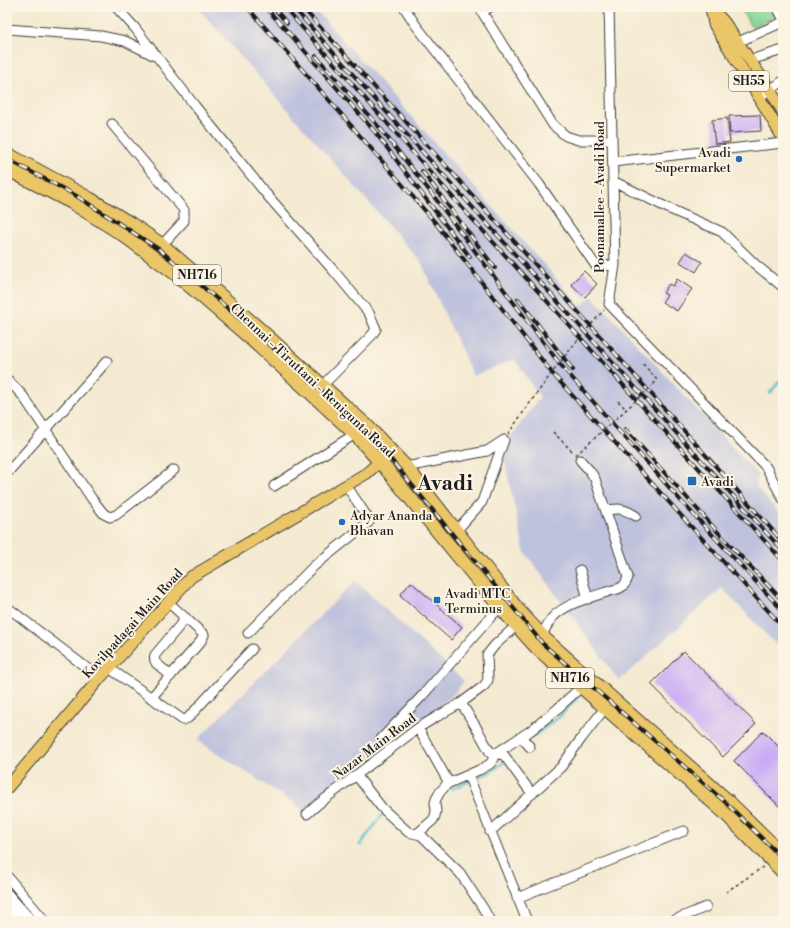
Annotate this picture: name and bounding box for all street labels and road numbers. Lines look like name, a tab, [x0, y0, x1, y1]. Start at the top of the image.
road number: SH55	[729, 71, 769, 91]
street label: Poonamallee - Avadi Road	[592, 120, 608, 273]
road number: NH716	[173, 265, 221, 285]
street label: Chennai - Tiruttani - Renigunta Road	[227, 300, 398, 462]
street label: Kovilpadagai Main Road	[79, 565, 187, 682]
road number: NH716	[546, 668, 594, 688]
street label: Nazar Main Road	[330, 710, 420, 783]

